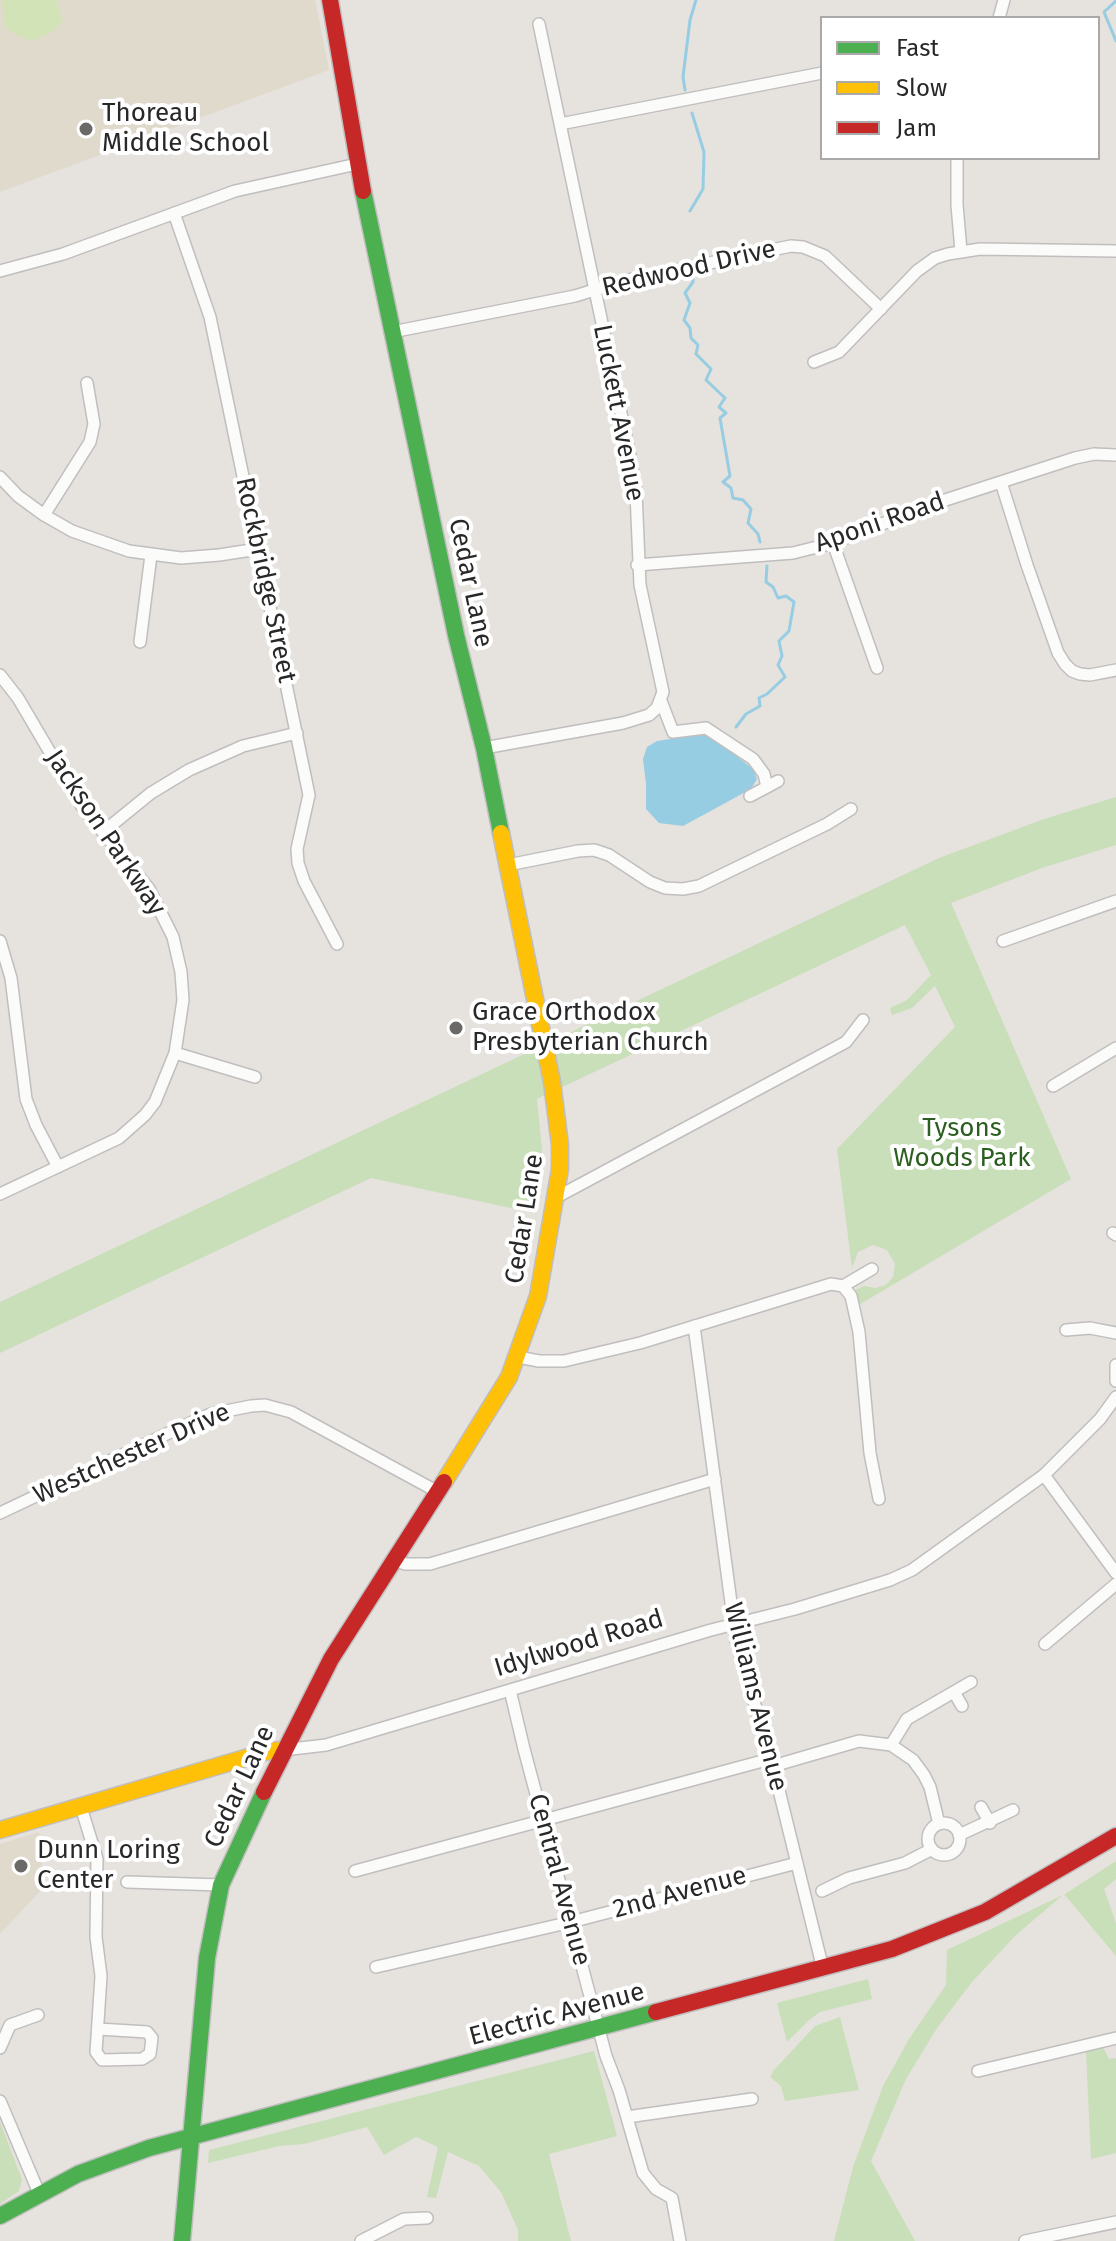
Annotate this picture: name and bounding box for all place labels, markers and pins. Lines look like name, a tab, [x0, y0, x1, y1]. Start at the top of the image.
place label: Thoreau Middle School	[102, 98, 269, 160]
marker: Thoreau Middle School	[77, 120, 95, 138]
place label: Grace Orthodox Presbyterian Church	[472, 997, 709, 1058]
marker: Grace Orthodox Presbyterian Church	[447, 1019, 465, 1037]
place label: Dunn Loring Center	[37, 1835, 180, 1896]
marker: Dunn Loring Center	[12, 1857, 30, 1875]

